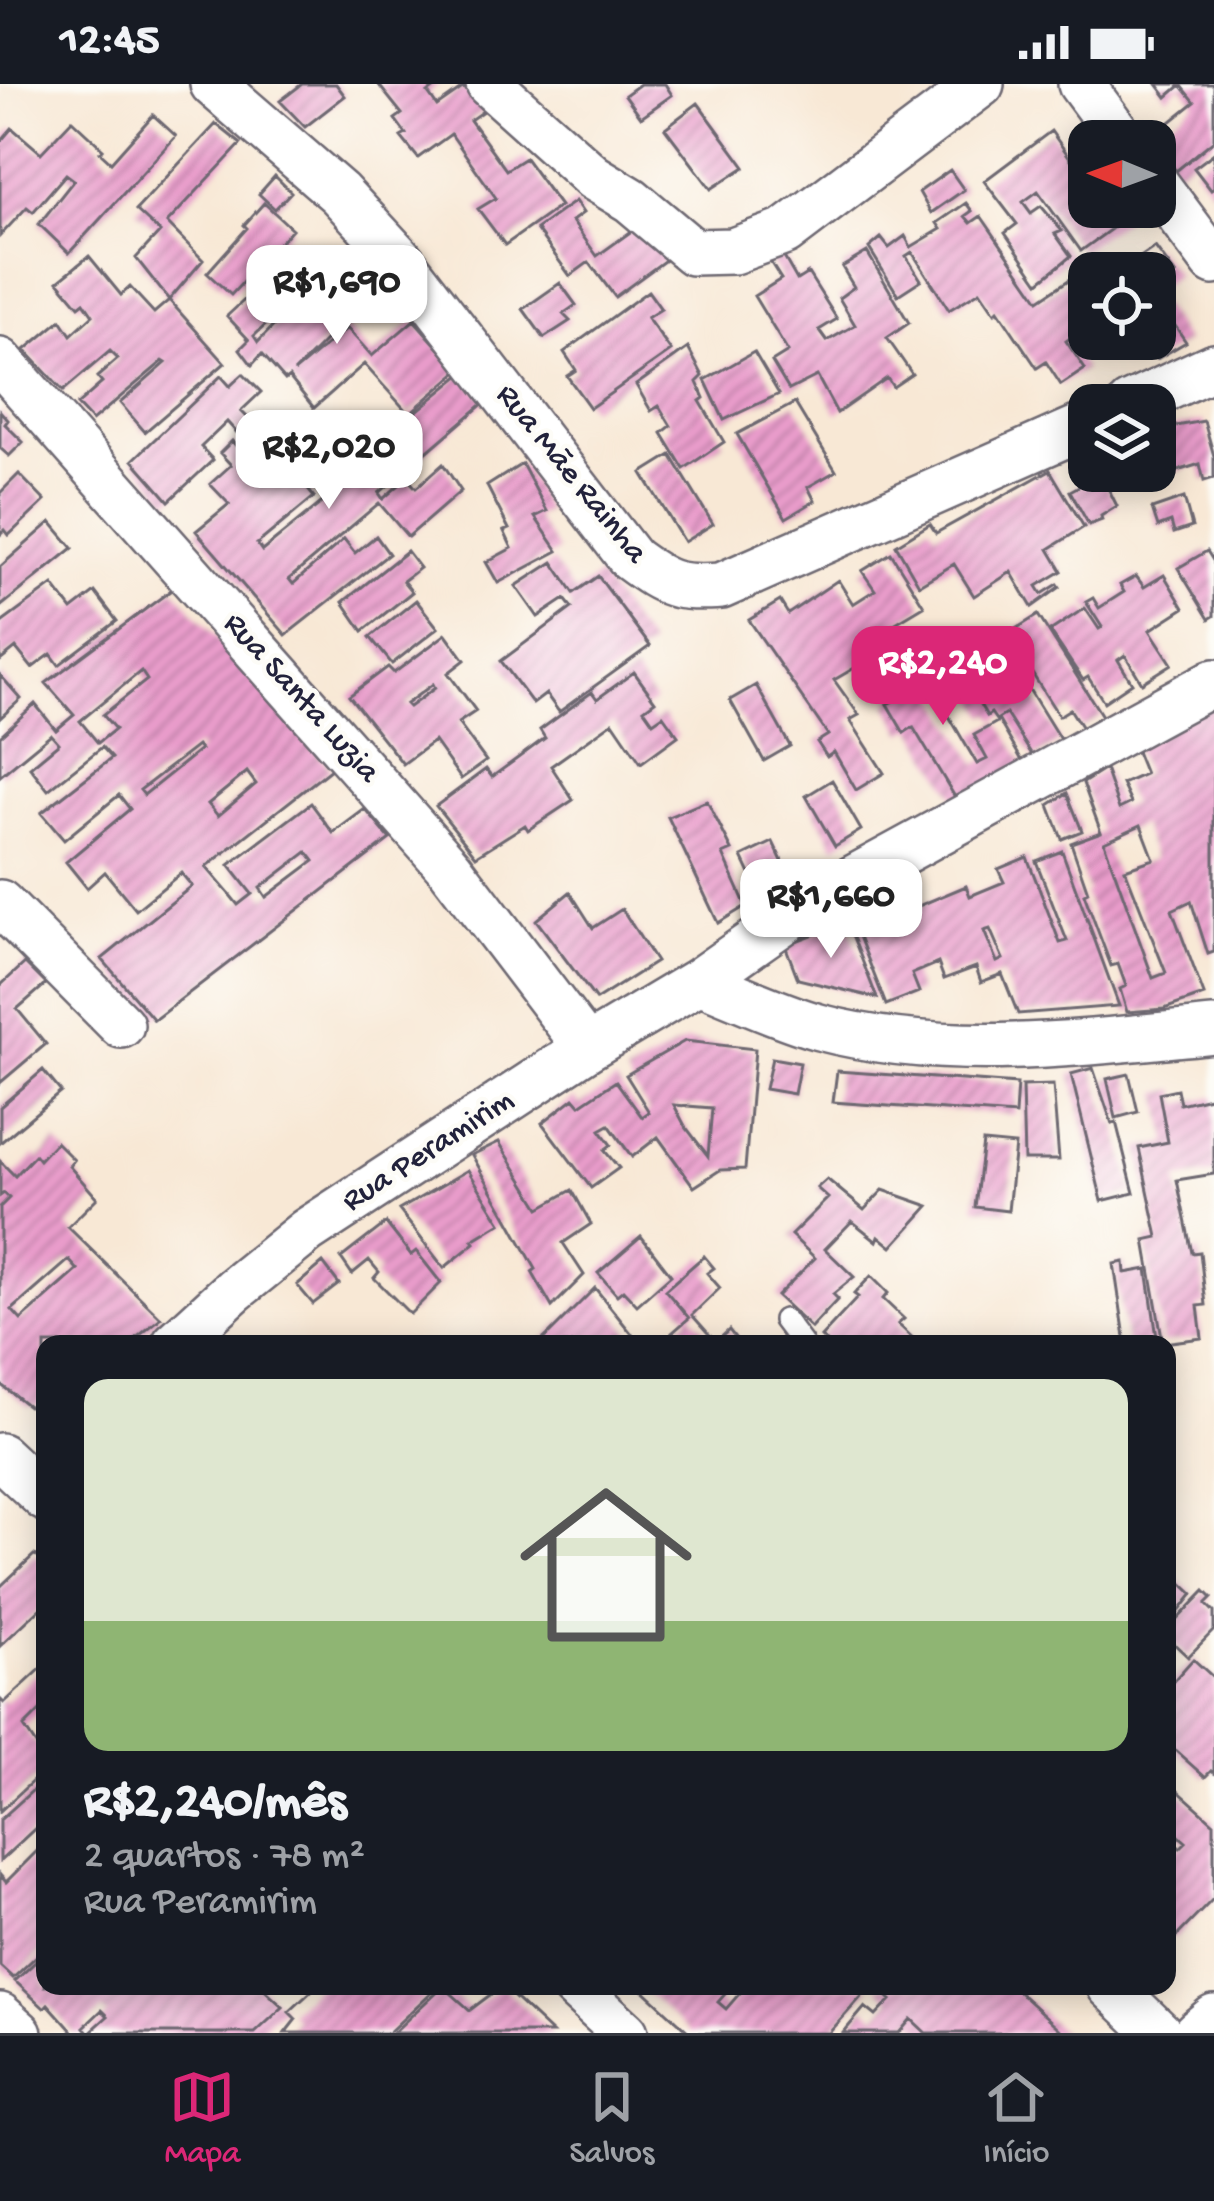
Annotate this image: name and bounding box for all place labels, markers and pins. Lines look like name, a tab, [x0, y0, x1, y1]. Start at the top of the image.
pin: R$1,690	[226, 245, 448, 347]
pin: R$2,020	[218, 410, 440, 512]
pin: R$2,240	[832, 626, 1054, 728]
pin: R$1,660	[720, 859, 942, 961]

